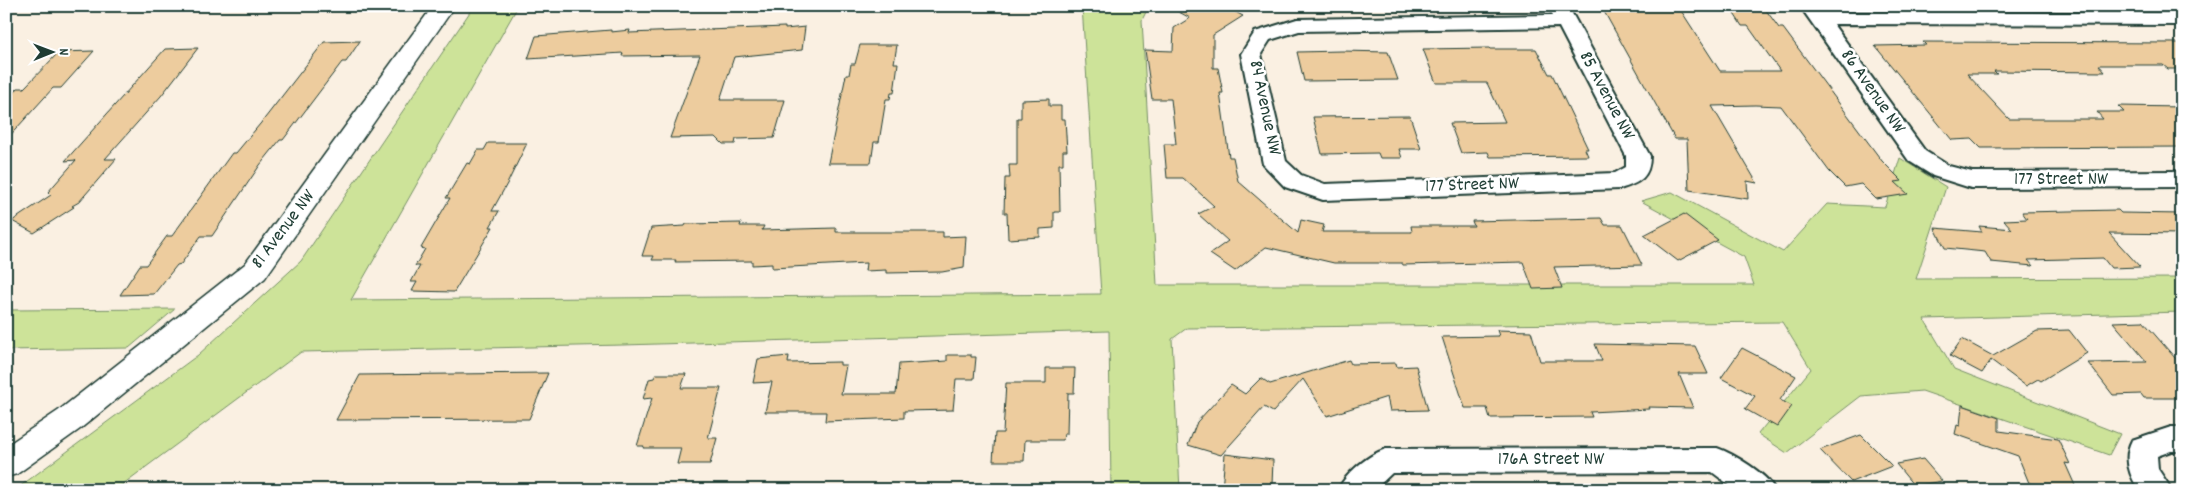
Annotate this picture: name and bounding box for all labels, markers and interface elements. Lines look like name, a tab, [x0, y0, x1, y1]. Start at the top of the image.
north arrow	[28, 28, 78, 78]
street label: 86 Avenue NW	[1833, 44, 1911, 140]
street label: 85 Avenue NW	[1571, 47, 1641, 145]
text: N	[53, 48, 73, 56]
street label: 84 Avenue NW	[1241, 58, 1287, 158]
street label: 177 Street NW	[2014, 167, 2108, 194]
street label: 177 Street NW	[1425, 171, 1519, 201]
street label: 81 Avenue NW	[245, 185, 323, 275]
street label: 176A Street NW	[1498, 447, 1604, 474]

